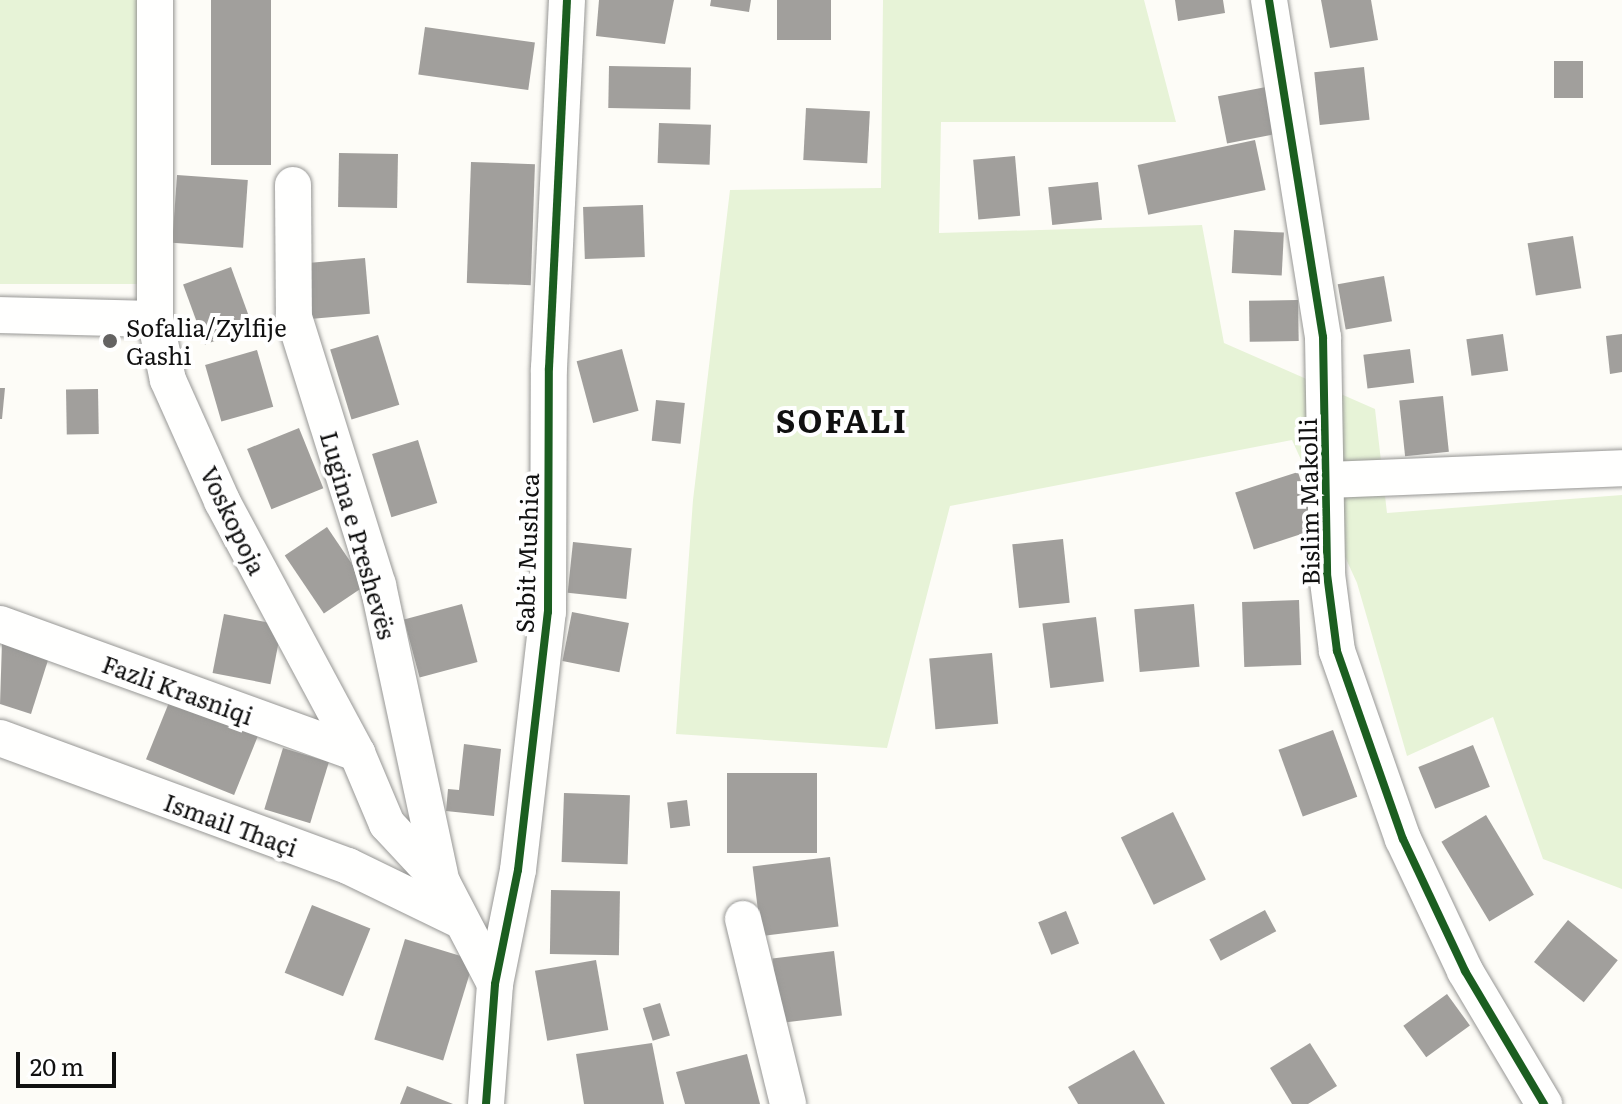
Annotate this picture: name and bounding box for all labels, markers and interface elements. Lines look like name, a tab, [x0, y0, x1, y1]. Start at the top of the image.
place label: Sofalia/Zylfije Gashi	[126, 313, 287, 369]
marker: Sofalia/Zylfije Gashi	[101, 332, 119, 350]
district label: SOFALI	[776, 400, 908, 438]
street label: Bislim Makolli	[1292, 418, 1324, 586]
street label: Lugina e Preshevës	[316, 428, 402, 642]
street label: Voskopoja	[195, 461, 273, 579]
street label: Sabit Mushica	[509, 472, 543, 634]
street label: Fazli Krasniqi	[99, 648, 257, 730]
street label: Ismail Thaçi	[160, 787, 302, 861]
scale bar	[20, 1036, 120, 1086]
text: 20 m	[30, 1048, 84, 1083]

